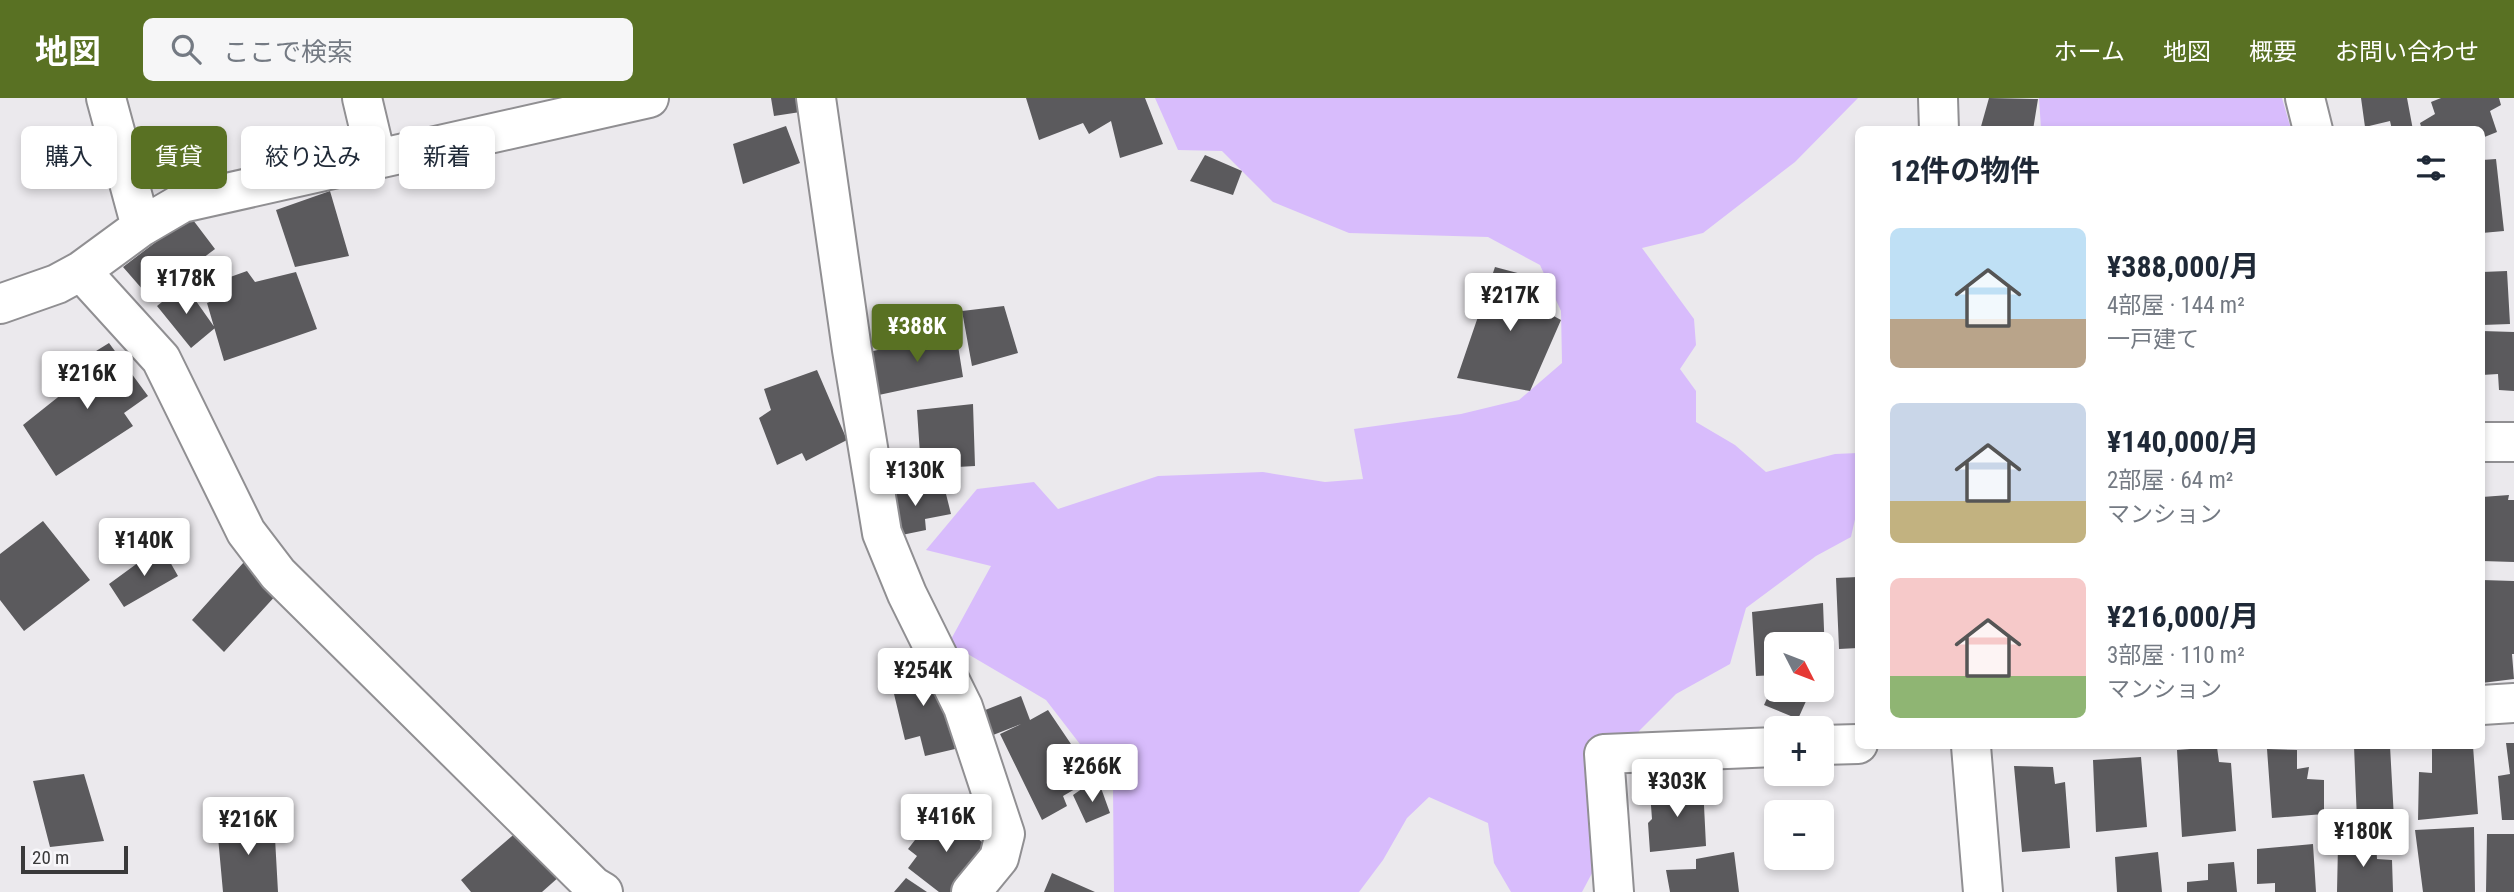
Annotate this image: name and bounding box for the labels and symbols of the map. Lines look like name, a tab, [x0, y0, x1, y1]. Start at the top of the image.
pin: ¥178K	[137, 256, 235, 316]
pin: ¥217K	[1461, 274, 1559, 333]
pin: ¥388K	[868, 304, 966, 364]
pin: ¥216K	[38, 352, 136, 411]
pin: ¥130K	[866, 448, 964, 508]
pin: ¥140K	[95, 518, 193, 578]
north arrow	[1764, 632, 1834, 702]
pin: ¥254K	[874, 648, 972, 708]
pin: ¥266K	[1043, 744, 1141, 804]
pin: ¥303K	[1628, 760, 1726, 819]
pin: ¥416K	[897, 794, 995, 854]
pin: ¥216K	[199, 798, 297, 857]
pin: ¥180K	[2314, 810, 2412, 869]
scale bar	[21, 843, 128, 875]

